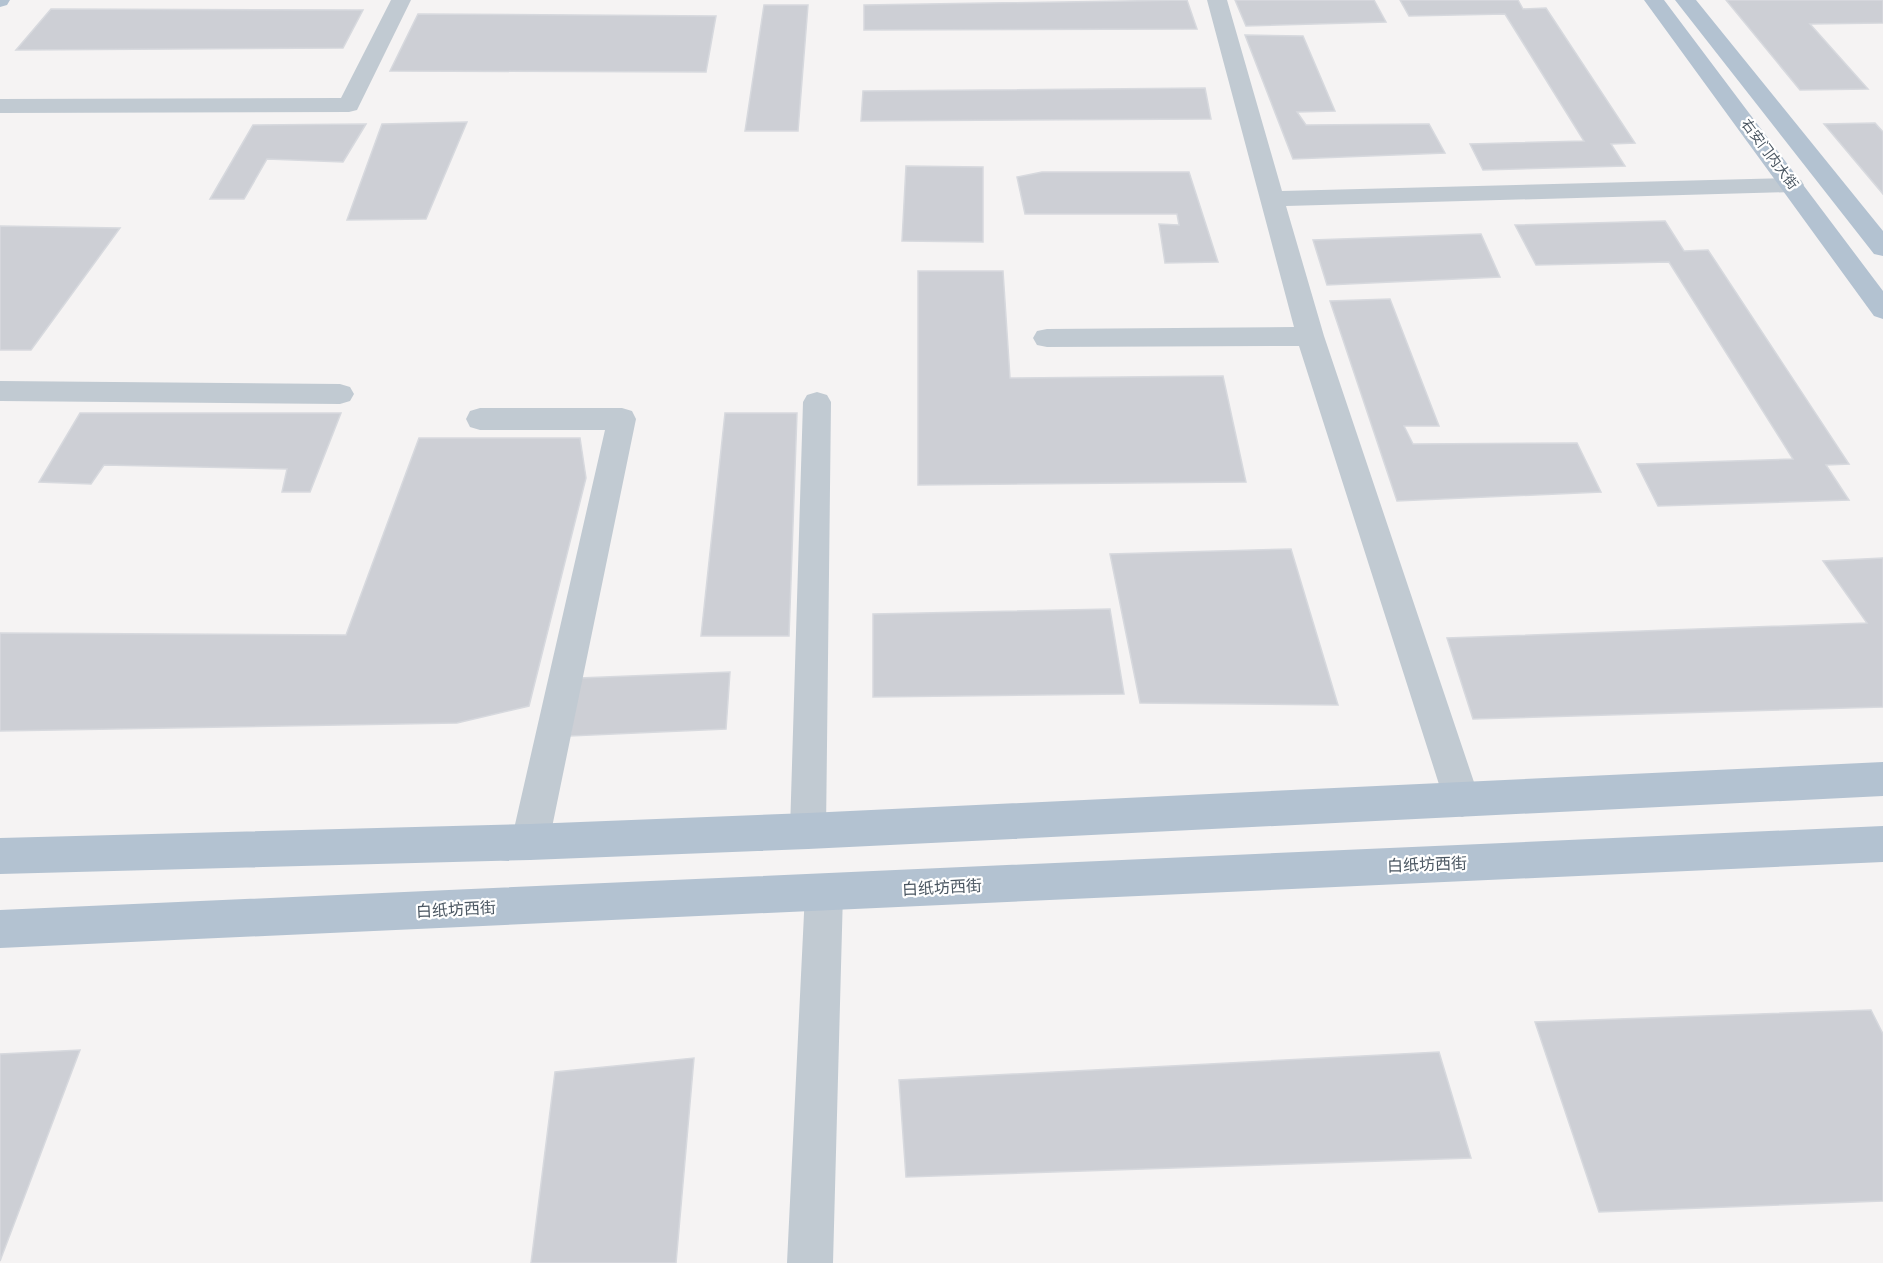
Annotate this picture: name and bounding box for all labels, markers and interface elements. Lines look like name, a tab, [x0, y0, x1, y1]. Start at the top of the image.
street label: 右安门内大街	[1737, 114, 1804, 194]
street label: 白纸坊西街	[1387, 851, 1467, 877]
street label: 白纸坊西街	[901, 873, 983, 901]
street label: 白纸坊西街	[415, 895, 497, 923]

